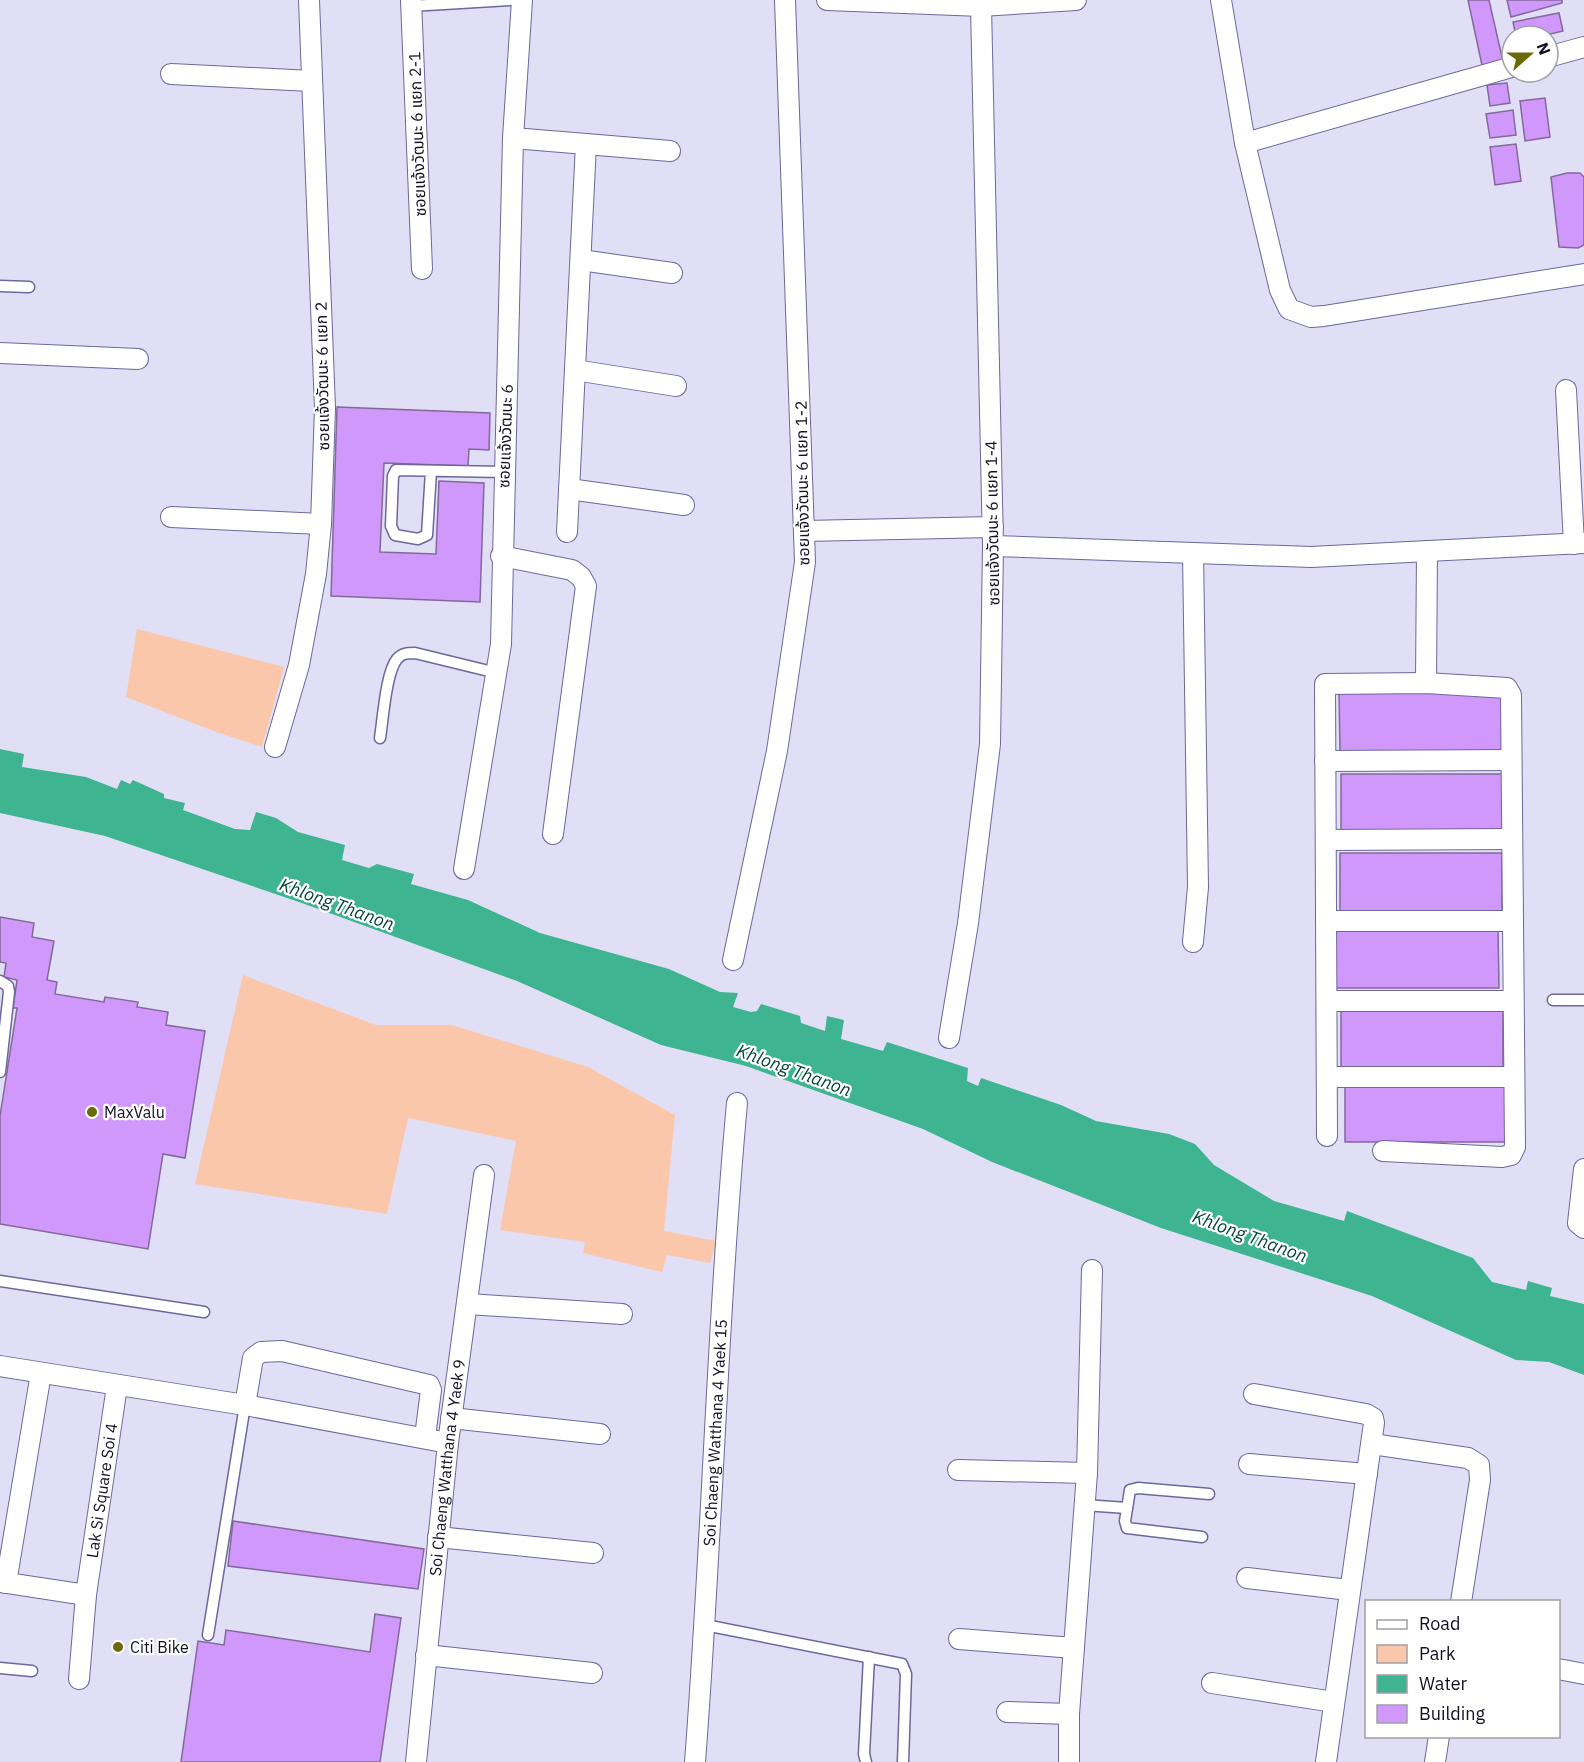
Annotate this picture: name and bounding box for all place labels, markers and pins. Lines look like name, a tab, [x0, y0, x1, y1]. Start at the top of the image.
place label: MaxValu	[104, 1102, 165, 1122]
marker: MaxValu	[85, 1105, 99, 1119]
place label: Citi Bike	[130, 1637, 189, 1657]
marker: Citi Bike	[111, 1640, 125, 1654]

